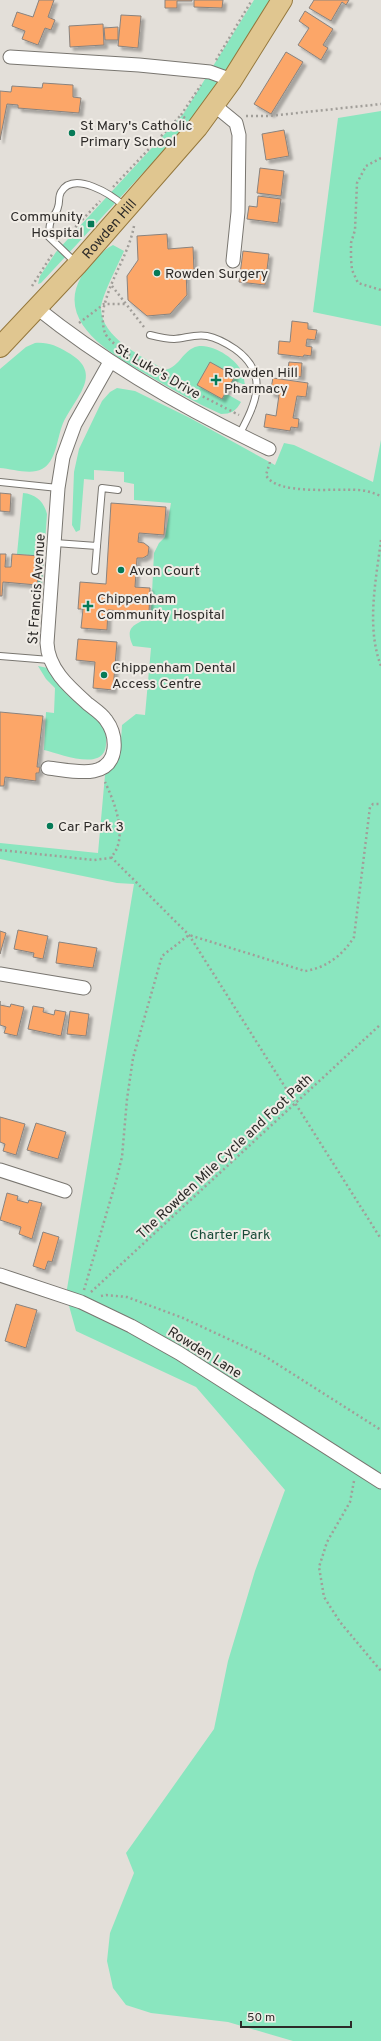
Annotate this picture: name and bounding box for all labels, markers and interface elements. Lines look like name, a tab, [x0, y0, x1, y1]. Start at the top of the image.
place label: St Mary's Catholic Primary School	[80, 118, 192, 151]
marker: St Mary's Catholic Primary School	[67, 128, 77, 138]
street label: Rowden Hill	[79, 196, 141, 263]
place label: Community Hospital	[10, 209, 83, 242]
marker: Community Hospital	[86, 219, 96, 229]
place label: Rowden Surgery	[165, 266, 268, 283]
marker: Rowden Surgery	[152, 268, 162, 278]
street label: St. Luke's Drive	[111, 341, 203, 404]
place label: Rowden Hill Pharmacy	[224, 365, 298, 398]
marker: Rowden Hill Pharmacy	[211, 375, 221, 385]
street label: St Francis Avenue	[25, 533, 50, 645]
place label: Avon Court	[129, 563, 200, 580]
marker: Avon Court	[116, 565, 126, 575]
place label: Chippenham Community Hospital	[97, 591, 225, 624]
marker: Chippenham Community Hospital	[82, 600, 94, 612]
place label: Chippenham Dental Access Centre	[112, 660, 236, 693]
marker: Chippenham Dental Access Centre	[99, 670, 109, 680]
place label: Car Park 3	[58, 819, 124, 836]
marker: Car Park 3	[45, 821, 55, 831]
street label: The Rowden Mile Cycle and Foot Path	[134, 1071, 316, 1243]
park label: Charter Park	[190, 1227, 270, 1244]
street label: Rowden Lane	[164, 1324, 244, 1383]
scale bar	[241, 2003, 351, 2029]
text: 50 m	[247, 2010, 275, 2026]

